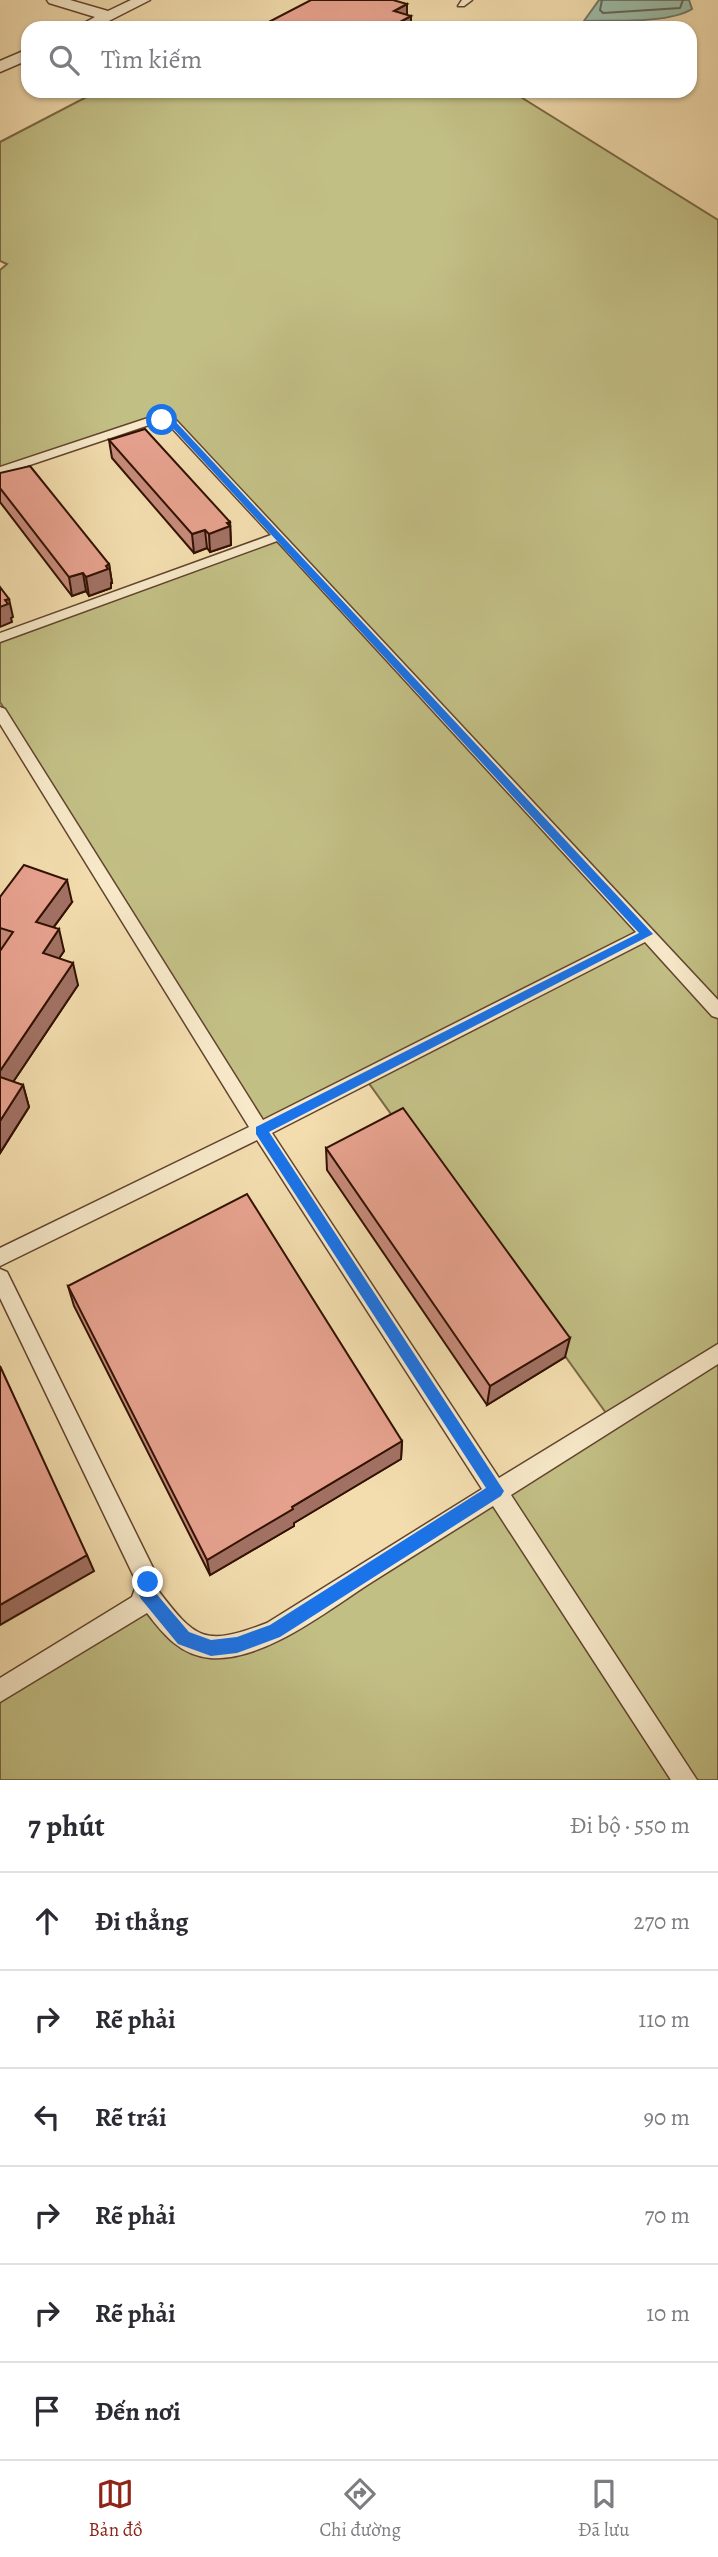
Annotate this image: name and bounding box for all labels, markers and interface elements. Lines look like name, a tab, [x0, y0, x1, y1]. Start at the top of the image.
search box	[21, 21, 697, 98]
icon: search	[45, 41, 83, 79]
text: Tìm kiếm	[101, 42, 202, 77]
route start	[146, 404, 177, 435]
route end	[132, 1566, 163, 1597]
text: 7 phút	[28, 1806, 105, 1846]
text: Đi bộ · 550 m	[570, 1810, 690, 1841]
icon: ahead	[28, 1902, 66, 1940]
text: Đi thẳng	[95, 1904, 189, 1939]
text: 270 m	[633, 1906, 690, 1937]
icon: right	[28, 2000, 66, 2038]
text: Rẽ phải	[95, 2002, 176, 2037]
text: 110 m	[638, 2004, 690, 2035]
icon: left	[28, 2098, 66, 2136]
text: Rẽ trái	[95, 2100, 167, 2135]
text: 90 m	[644, 2102, 690, 2133]
icon: right	[28, 2196, 66, 2234]
text: Rẽ phải	[95, 2198, 176, 2233]
text: 70 m	[644, 2200, 690, 2231]
icon: right	[28, 2294, 66, 2332]
text: Rẽ phải	[95, 2296, 176, 2331]
text: 10 m	[646, 2298, 690, 2329]
icon: arrive	[28, 2392, 66, 2430]
text: Đến nơi	[95, 2394, 181, 2429]
tab: Bản đồ	[88, 2475, 143, 2543]
tab: Chỉ đường	[319, 2475, 401, 2543]
tab: Đã lưu	[578, 2475, 630, 2543]

